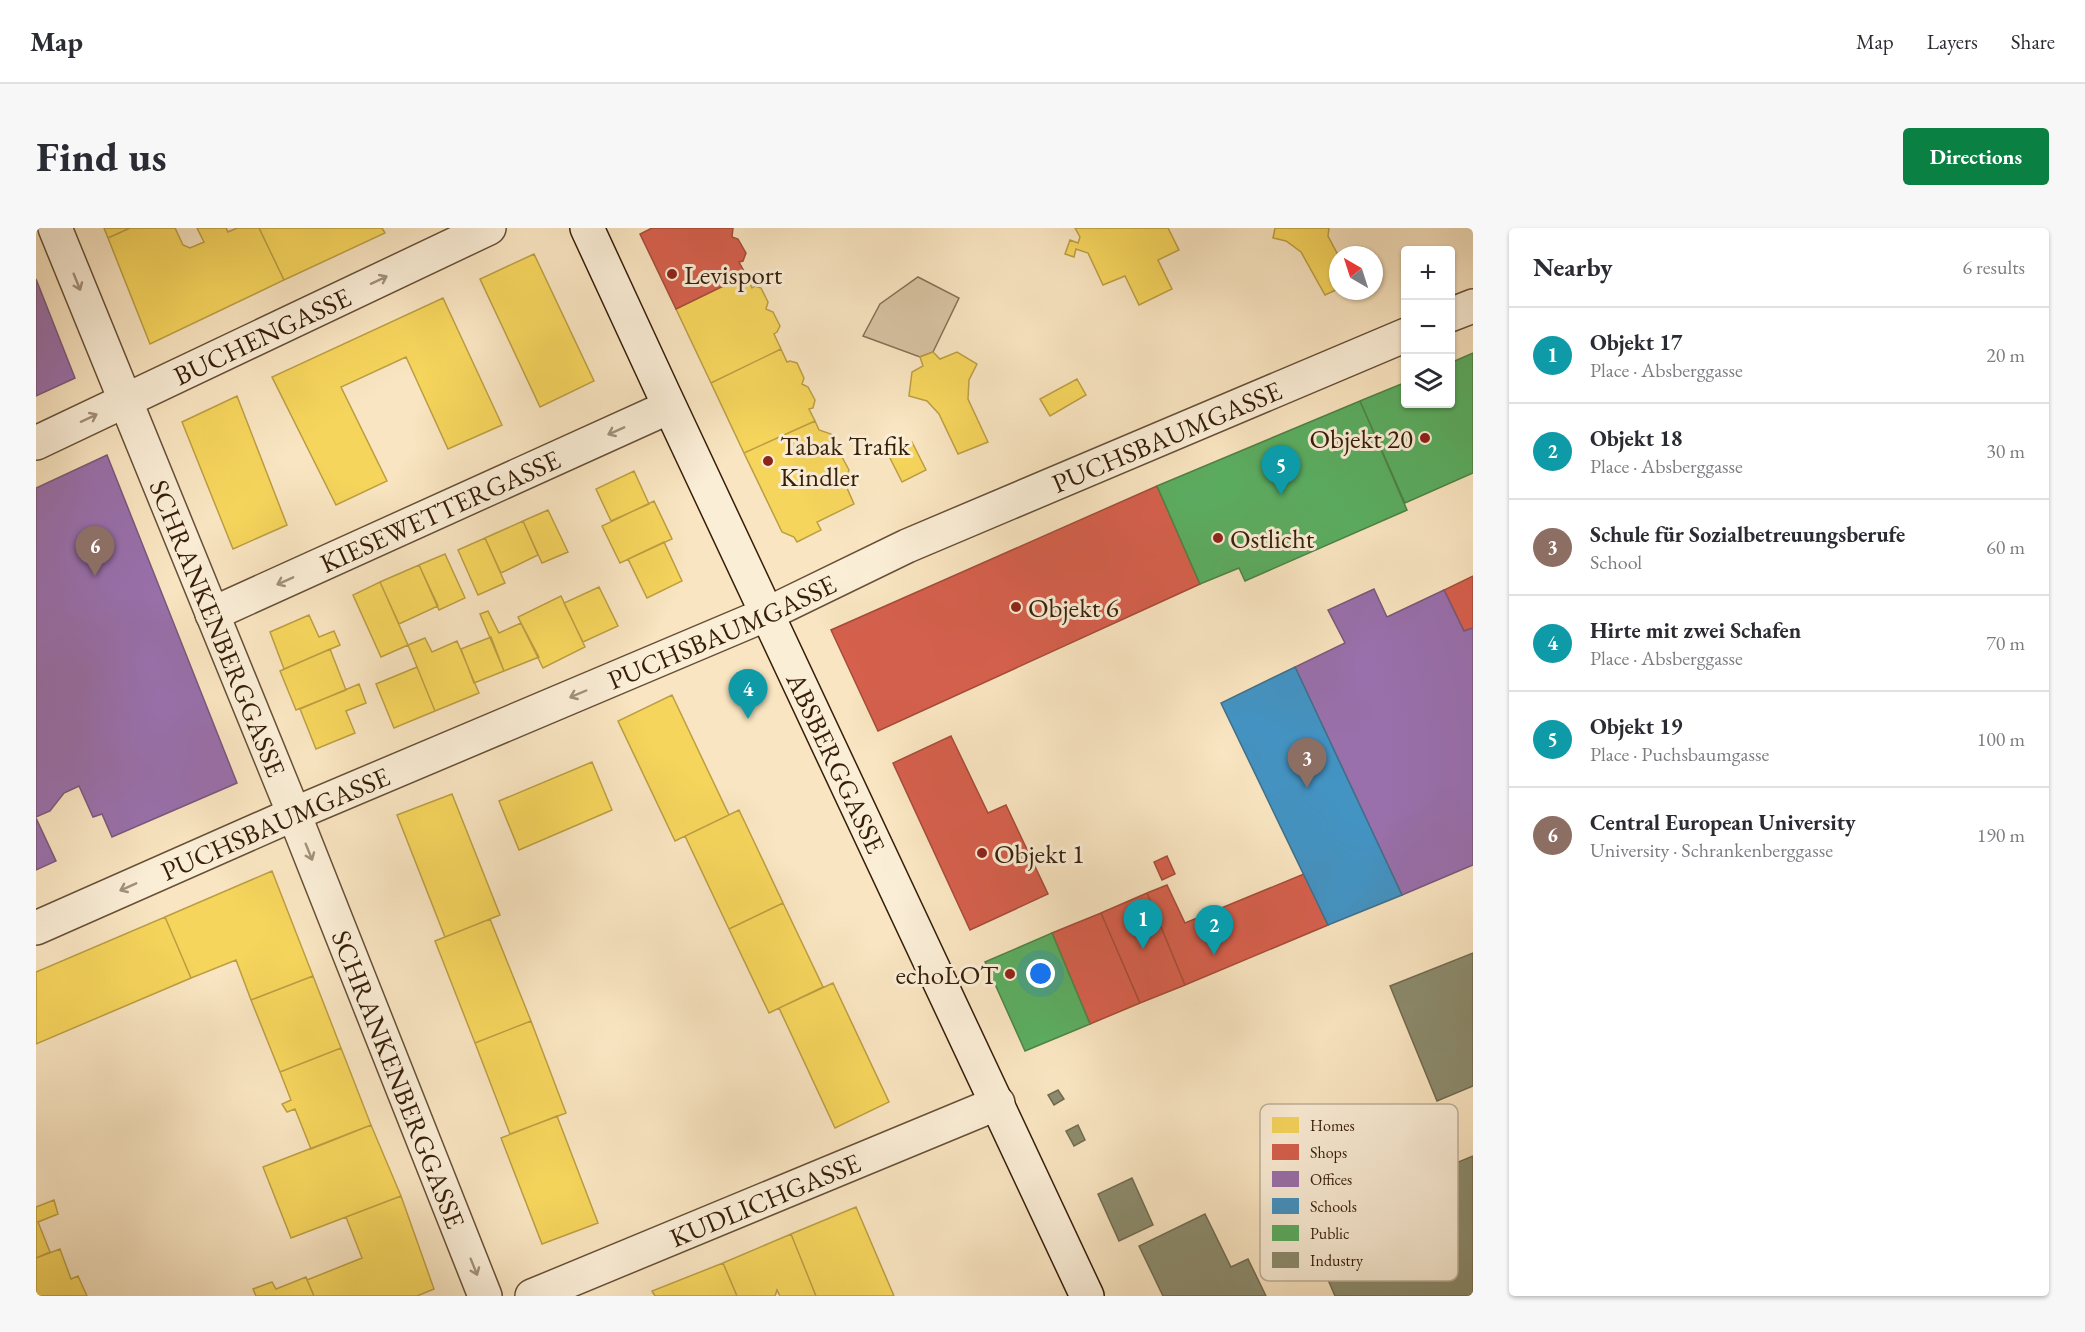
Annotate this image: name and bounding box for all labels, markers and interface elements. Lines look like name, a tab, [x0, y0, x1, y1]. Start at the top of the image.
text: Map	[30, 23, 83, 59]
text: Map	[1856, 28, 1894, 55]
text: Layers	[1927, 28, 1978, 55]
text: Share	[2011, 28, 2055, 55]
button: Directions	[1903, 128, 2049, 185]
text: Find us	[36, 129, 167, 184]
north arrow	[1329, 246, 1383, 300]
map controls	[1401, 246, 1455, 408]
button: +	[1401, 246, 1455, 300]
text: Nearby	[1533, 250, 1613, 284]
text: 6 results	[1962, 254, 2025, 280]
place label: Levisport	[684, 257, 783, 292]
marker: Levisport	[665, 267, 679, 281]
one-way arrow	[72, 273, 83, 291]
one-way arrow	[369, 274, 387, 286]
street label: BUCHENGASSE	[168, 279, 356, 393]
button: −	[1401, 300, 1455, 354]
text: Objekt 17	[1590, 328, 1682, 357]
text: 1	[1547, 342, 1558, 368]
text: 20 m	[1986, 342, 2025, 368]
button: layers	[1401, 354, 1455, 408]
text: Place · Absberggasse	[1590, 357, 1743, 383]
street label: PUCHSBAUMGASSE	[1046, 372, 1287, 500]
one-way arrow	[79, 411, 97, 423]
place label: Objekt 20	[1309, 421, 1413, 456]
text: Objekt 18	[1590, 424, 1682, 453]
one-way arrow	[607, 425, 625, 437]
place label: Tabak Trafik Kindler	[780, 428, 910, 494]
marker: Objekt 20	[1418, 431, 1432, 445]
text: 2	[1547, 438, 1558, 464]
text: 30 m	[1986, 438, 2025, 464]
street label: KIESEWETTERGASSE	[314, 441, 565, 580]
pin: 5	[1262, 446, 1300, 495]
text: Place · Absberggasse	[1590, 453, 1743, 479]
marker: Tabak Trafik Kindler	[761, 454, 775, 468]
street label: SCHRANKENBERGGASSE	[142, 474, 294, 782]
text: Schule für Sozialbetreuungsberufe	[1590, 520, 1905, 549]
place label: Ostlicht	[1230, 521, 1315, 556]
pin: 6	[76, 526, 114, 576]
marker: Ostlicht	[1211, 531, 1225, 545]
text: 3	[1547, 534, 1558, 560]
text: 60 m	[1986, 534, 2025, 560]
text: School	[1590, 549, 1642, 575]
street label: PUCHSBAUMGASSE	[602, 566, 842, 697]
one-way arrow	[276, 575, 294, 587]
place label: Objekt 6	[1028, 590, 1119, 625]
marker: Objekt 6	[1009, 600, 1023, 614]
text: Hirte mit zwei Schafen	[1590, 616, 1801, 645]
text: 4	[1547, 630, 1558, 656]
text: 70 m	[1986, 630, 2025, 656]
text: Place · Absberggasse	[1590, 645, 1743, 671]
street label: ABSBERGGASSE	[779, 666, 894, 859]
pin: 4	[728, 670, 768, 719]
one-way arrow	[569, 689, 587, 700]
text: Objekt 19	[1590, 712, 1682, 741]
text: 5	[1547, 726, 1558, 752]
text: 100 m	[1977, 726, 2025, 752]
pin: 3	[1288, 738, 1326, 788]
text: Place · Puchsbaumgasse	[1590, 741, 1769, 767]
street label: PUCHSBAUMGASSE	[155, 758, 395, 888]
text: Central European University	[1590, 808, 1855, 837]
text: 6	[1547, 822, 1558, 848]
text: 190 m	[1977, 822, 2025, 848]
place label: Objekt 1	[994, 836, 1085, 871]
text: University · Schrankenberggasse	[1590, 837, 1833, 863]
one-way arrow	[304, 842, 315, 861]
marker: Objekt 1	[975, 846, 989, 860]
one-way arrow	[120, 882, 138, 893]
pin: 1	[1124, 900, 1162, 949]
pin: 2	[1194, 906, 1234, 955]
street label: SCHRANKENBERGGASSE	[324, 925, 474, 1233]
place label: echoLOT	[896, 957, 999, 992]
your location	[1026, 959, 1055, 988]
marker: echoLOT	[1003, 967, 1017, 981]
legend	[1260, 1104, 1458, 1281]
text: Homes	[1310, 1115, 1355, 1136]
text: Shops	[1310, 1142, 1347, 1163]
street label: KUDLICHGASSE	[664, 1144, 865, 1255]
text: Offices	[1310, 1169, 1352, 1190]
text: Schools	[1310, 1196, 1357, 1217]
text: Public	[1310, 1223, 1350, 1244]
text: Industry	[1310, 1250, 1364, 1271]
one-way arrow	[469, 1257, 480, 1276]

